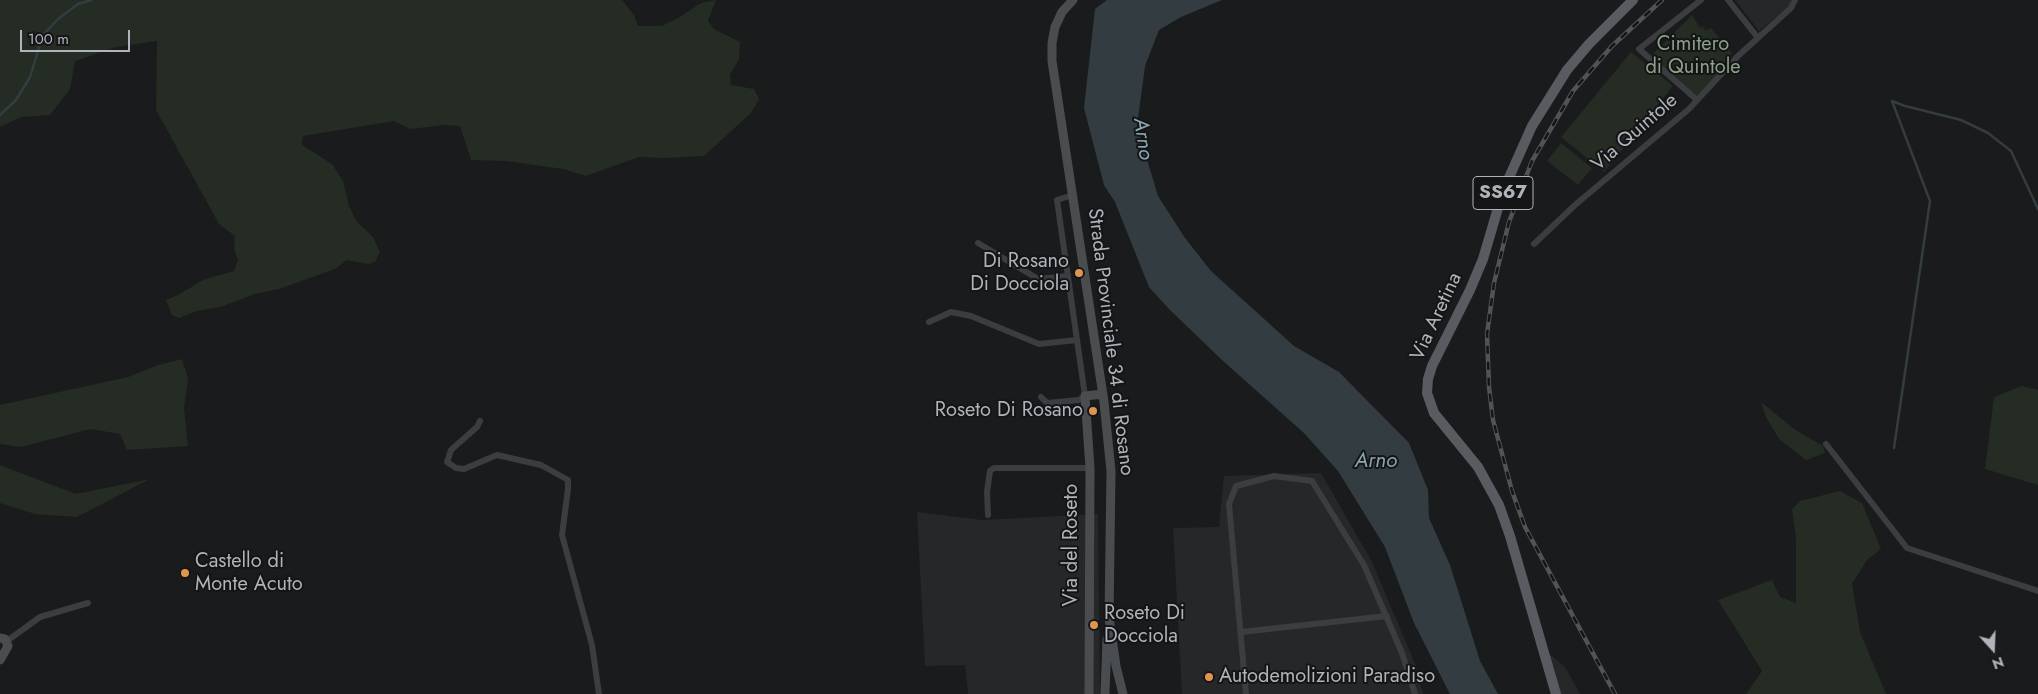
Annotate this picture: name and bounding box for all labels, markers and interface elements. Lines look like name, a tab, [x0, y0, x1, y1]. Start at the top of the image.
scale bar	[22, 20, 132, 52]
text: 100 m	[28, 28, 69, 50]
park label: Cimitero di Quintole	[1645, 33, 1741, 80]
street label: Via Quintole	[1587, 89, 1683, 177]
water label: Arno	[1127, 116, 1157, 162]
road number: SS67	[1473, 177, 1533, 210]
street label: Strada Provinciale 34 di Rosano	[1082, 207, 1138, 477]
place label: Di Rosano Di Docciola	[970, 250, 1069, 297]
marker: Di Rosano Di Docciola	[1073, 267, 1085, 279]
street label: Via Aretina	[1406, 269, 1468, 365]
place label: Roseto Di Rosano	[935, 399, 1083, 423]
marker: Roseto Di Rosano	[1087, 405, 1099, 417]
water label: Arno	[1355, 449, 1397, 475]
street label: Via del Roseto	[1060, 484, 1084, 606]
place label: Castello di Monte Acuto	[195, 550, 303, 597]
marker: Castello di Monte Acuto	[179, 567, 191, 579]
place label: Roseto Di Docciola	[1104, 602, 1185, 649]
marker: Roseto Di Docciola	[1088, 619, 1100, 631]
north arrow	[1968, 624, 2018, 674]
text: N	[1989, 652, 2007, 674]
place label: Autodemolizioni Paradiso	[1219, 665, 1435, 689]
marker: Autodemolizioni Paradiso	[1203, 671, 1215, 683]

